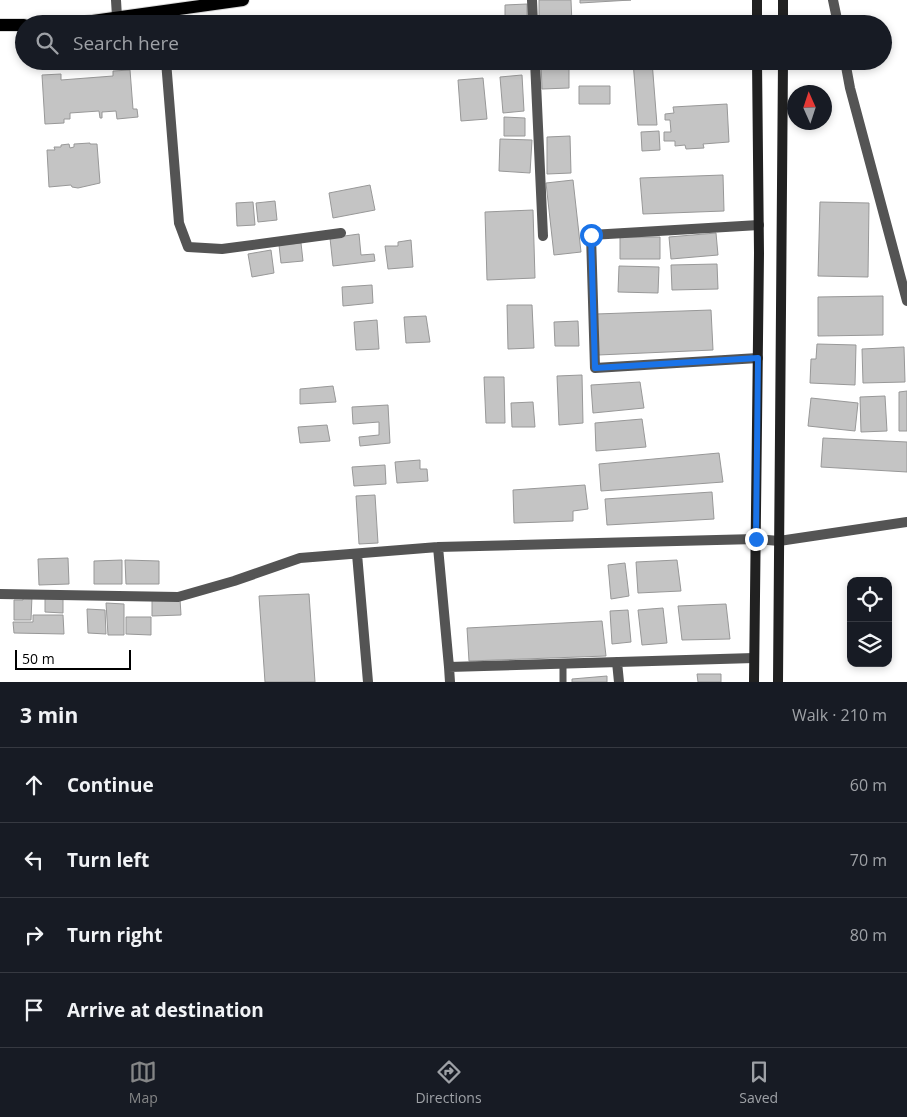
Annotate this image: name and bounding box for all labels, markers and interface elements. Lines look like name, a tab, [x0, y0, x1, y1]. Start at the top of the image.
search box	[15, 15, 892, 70]
icon: search	[33, 29, 61, 57]
text: Search here	[73, 30, 179, 56]
north arrow	[787, 85, 832, 130]
route start	[580, 224, 603, 247]
route end	[745, 528, 768, 551]
map controls	[847, 577, 892, 667]
button: locate	[847, 577, 892, 622]
button: layers	[847, 622, 892, 667]
scale bar	[15, 647, 131, 670]
text: 50 m	[22, 649, 55, 668]
text: 3 min	[20, 701, 78, 729]
text: Walk · 210 m	[792, 704, 887, 726]
icon: ahead	[20, 771, 48, 799]
text: Continue	[67, 772, 154, 798]
text: 60 m	[850, 774, 887, 796]
icon: left	[20, 846, 48, 874]
text: Turn left	[67, 847, 149, 873]
text: 70 m	[850, 849, 887, 871]
icon: right	[20, 921, 48, 949]
text: Turn right	[67, 922, 162, 948]
text: 80 m	[850, 924, 887, 946]
icon: arrive	[20, 996, 48, 1024]
text: Arrive at destination	[67, 997, 264, 1023]
tab: Map	[129, 1058, 158, 1107]
tab: Directions	[415, 1058, 482, 1107]
tab: Saved	[739, 1058, 778, 1107]

